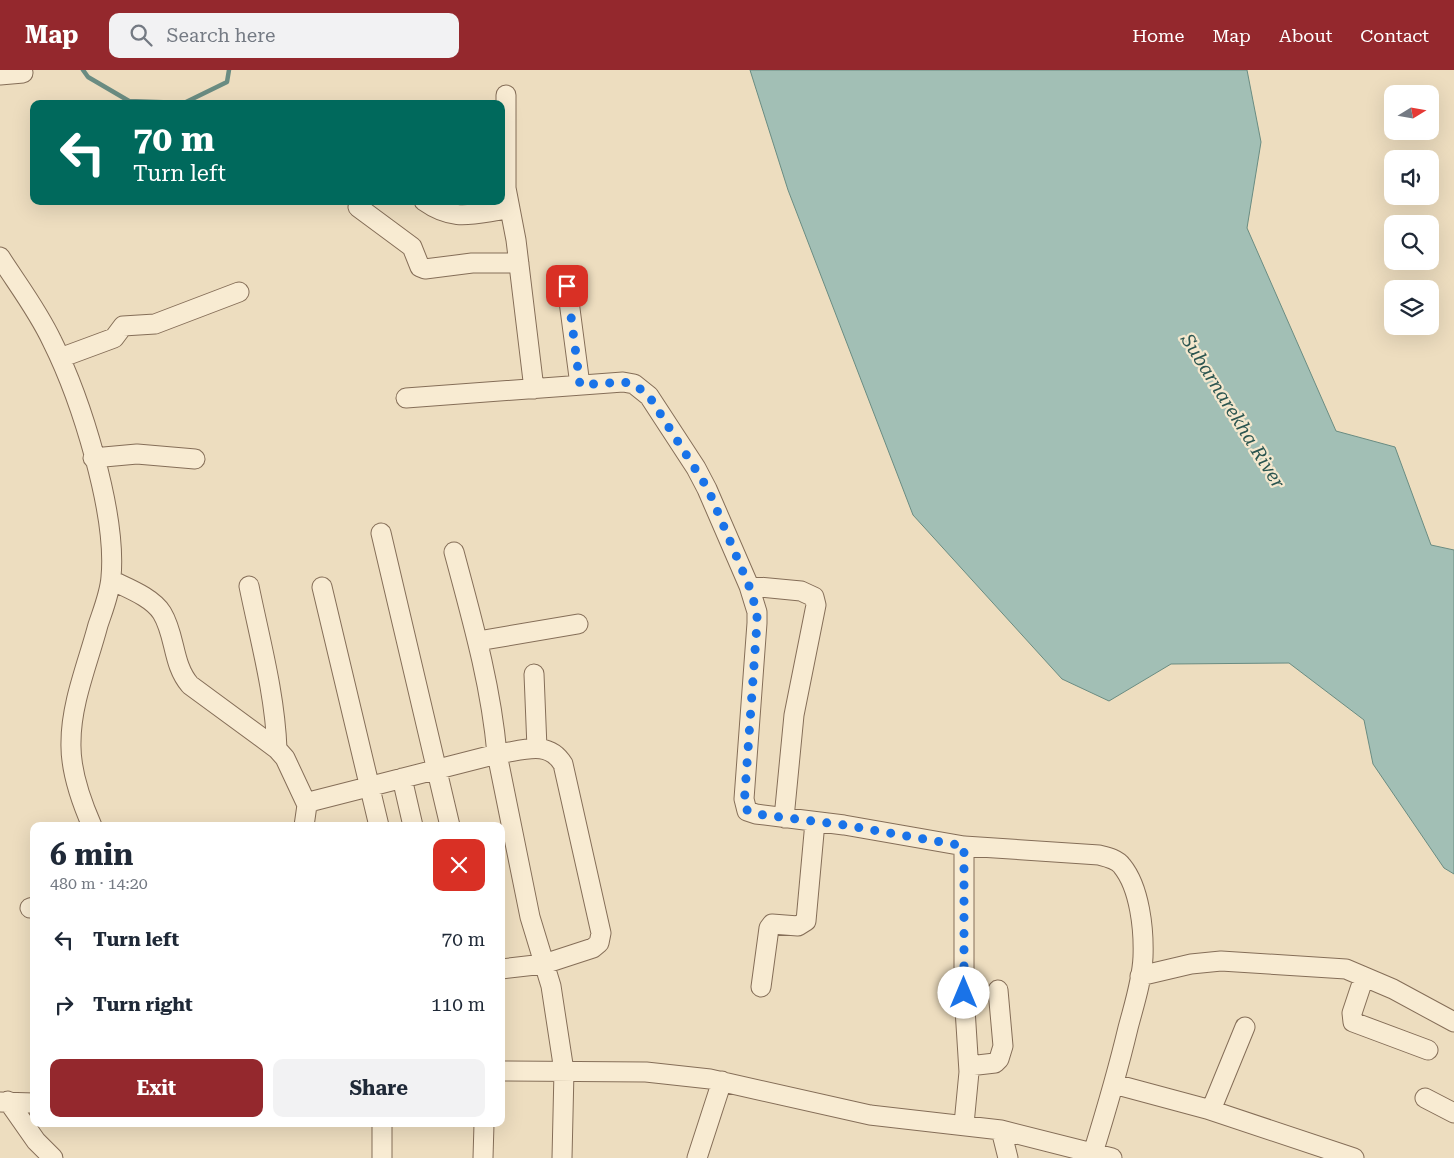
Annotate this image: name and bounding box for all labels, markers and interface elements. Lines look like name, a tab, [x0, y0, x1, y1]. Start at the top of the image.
search box	[109, 13, 459, 58]
text: Map	[25, 21, 79, 49]
icon: search	[127, 21, 155, 49]
text: Search here	[167, 24, 275, 47]
text: Home	[1132, 25, 1184, 46]
text: Map	[1212, 25, 1251, 46]
text: About	[1279, 25, 1332, 46]
text: Contact	[1360, 25, 1429, 46]
north arrow	[1384, 85, 1439, 140]
map controls	[1384, 85, 1439, 335]
text: 70 m	[133, 119, 215, 160]
icon: left	[50, 120, 115, 185]
button: sound	[1384, 150, 1439, 205]
text: Turn left	[133, 161, 226, 186]
button: search	[1384, 215, 1439, 270]
pin	[546, 265, 588, 307]
icon: arrive	[553, 272, 581, 300]
button: layers	[1384, 280, 1439, 335]
water label: Subarnarekha River	[1176, 328, 1290, 493]
text: 6 min	[50, 837, 133, 872]
button: close	[433, 839, 485, 891]
text: 480 m · 14:20	[50, 874, 148, 893]
icon: left	[50, 926, 78, 954]
text: Turn left	[93, 928, 179, 951]
text: 70 m	[442, 928, 485, 951]
position arrow	[937, 966, 989, 1018]
icon: right	[50, 991, 78, 1019]
text: Turn right	[93, 993, 193, 1016]
text: 110 m	[431, 993, 485, 1016]
button: Exit	[50, 1059, 263, 1117]
button: Share	[273, 1059, 485, 1117]

